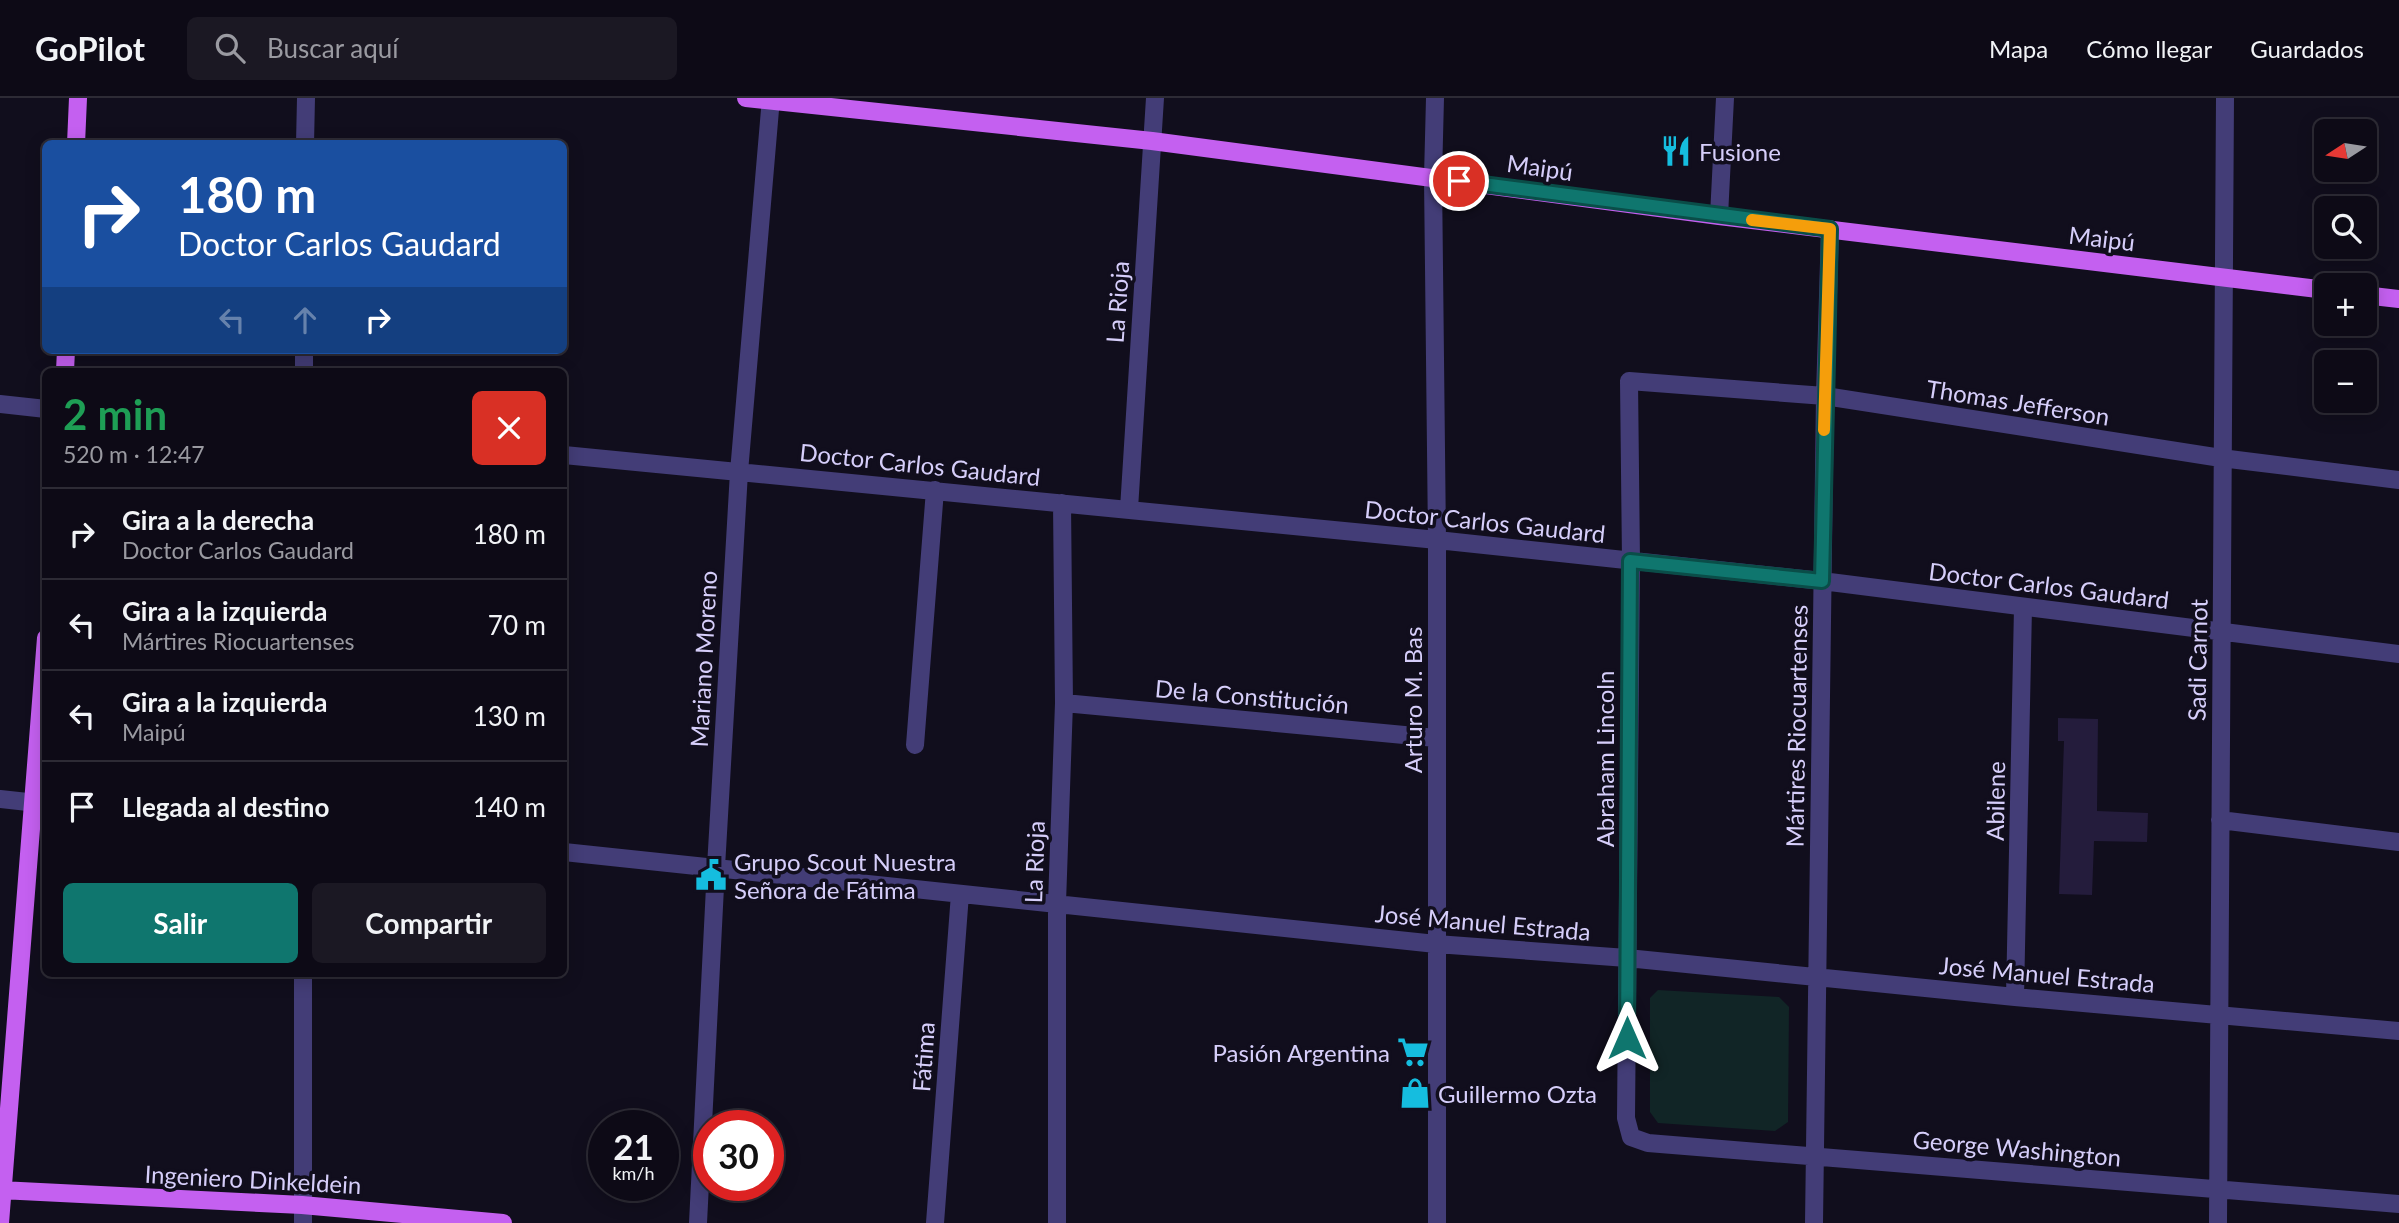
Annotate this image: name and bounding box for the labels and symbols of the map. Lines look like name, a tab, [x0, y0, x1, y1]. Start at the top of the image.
north arrow	[2314, 119, 2376, 182]
restaurant icon: Fusione	[1659, 134, 1693, 168]
place label: Fusione	[1699, 137, 1781, 166]
street label: Maipú	[1505, 148, 1575, 186]
pin	[1429, 151, 1489, 211]
street label: Maipú	[2067, 220, 2137, 256]
street label: La Rioja	[1100, 260, 1134, 344]
street label: Thomas Jefferson	[1924, 373, 2112, 431]
street label: Doctor Carlos Gaudard	[798, 437, 1042, 491]
street label: Doctor Carlos Gaudard	[1363, 494, 1607, 548]
street label: Doctor Carlos Gaudard	[1927, 556, 2171, 614]
street label: Mariano Moreno	[684, 570, 722, 748]
street label: Sadi Carnot	[2181, 598, 2213, 721]
street label: Mártires Riocuartenses	[1779, 604, 1813, 848]
street label: Arturo M. Bas	[1398, 627, 1427, 773]
street label: Abraham Lincoln	[1590, 671, 1619, 847]
street label: De la Constitución	[1154, 673, 1350, 719]
street label: Abilene	[1980, 761, 2010, 841]
street label: La Rioja	[1018, 820, 1050, 904]
place label: Grupo Scout Nuestra Señora de Fátima	[734, 847, 956, 904]
public building icon: Grupo Scout Nuestra Señora de Fátima	[694, 858, 728, 892]
street label: José Manuel Estrada	[1374, 898, 1592, 946]
street label: José Manuel Estrada	[1938, 950, 2156, 998]
position arrow	[1590, 1001, 1664, 1075]
street label: Fátima	[906, 1021, 940, 1093]
supermarket icon: Pasión Argentina	[1396, 1035, 1430, 1069]
place label: Pasión Argentina	[1213, 1038, 1390, 1067]
shop icon: Guillermo Ozta	[1398, 1076, 1432, 1110]
place label: Guillermo Ozta	[1438, 1079, 1597, 1108]
speed limit sign: 30	[693, 1110, 784, 1201]
street label: George Washington	[1911, 1124, 2123, 1172]
street label: Ingeniero Dinkeldein	[144, 1159, 362, 1199]

